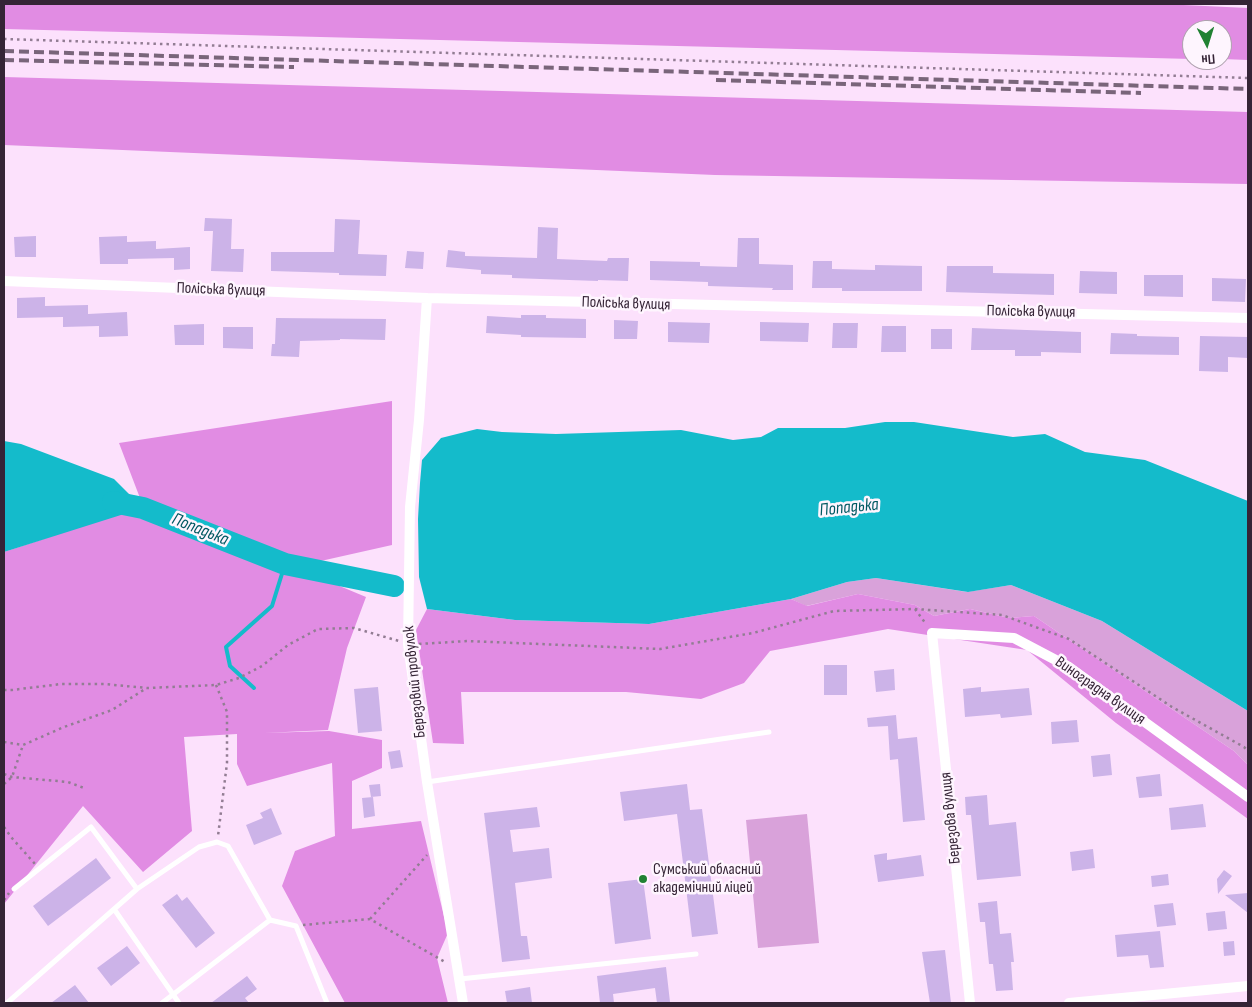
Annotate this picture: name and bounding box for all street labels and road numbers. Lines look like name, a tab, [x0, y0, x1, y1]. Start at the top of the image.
street label: Поліська вулиця	[176, 279, 266, 301]
street label: Поліська вулиця	[581, 293, 671, 315]
street label: Поліська вулиця	[986, 302, 1076, 322]
street label: Березовий провулок	[400, 625, 430, 739]
street label: Виноградна вулиця	[1051, 653, 1149, 729]
street label: Березова вулиця	[937, 771, 965, 865]

